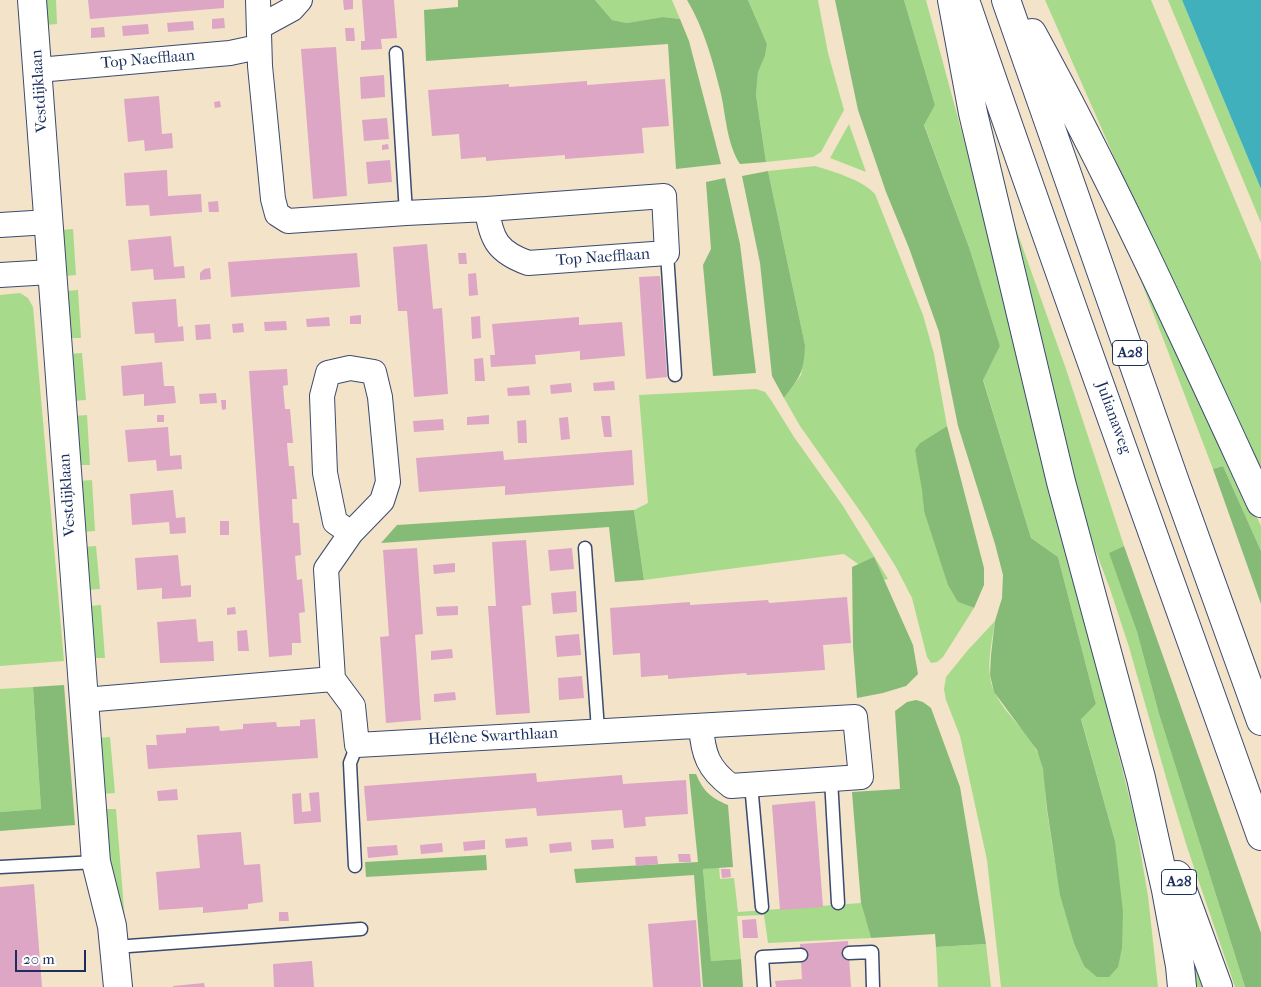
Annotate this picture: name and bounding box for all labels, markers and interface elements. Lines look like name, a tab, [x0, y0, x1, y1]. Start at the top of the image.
street label: Top Naefflaan	[100, 46, 196, 74]
street label: Vestdijklaan	[28, 49, 52, 133]
street label: Top Naefflaan	[555, 245, 651, 271]
road number: A28	[1112, 340, 1148, 366]
street label: Julianaweg	[1091, 379, 1135, 457]
street label: Vestdijklaan	[56, 453, 80, 537]
street label: Hélène Swarthlaan	[427, 724, 559, 750]
road number: A28	[1162, 870, 1196, 894]
scale bar	[18, 940, 89, 972]
text: 20 m	[23, 950, 55, 968]

